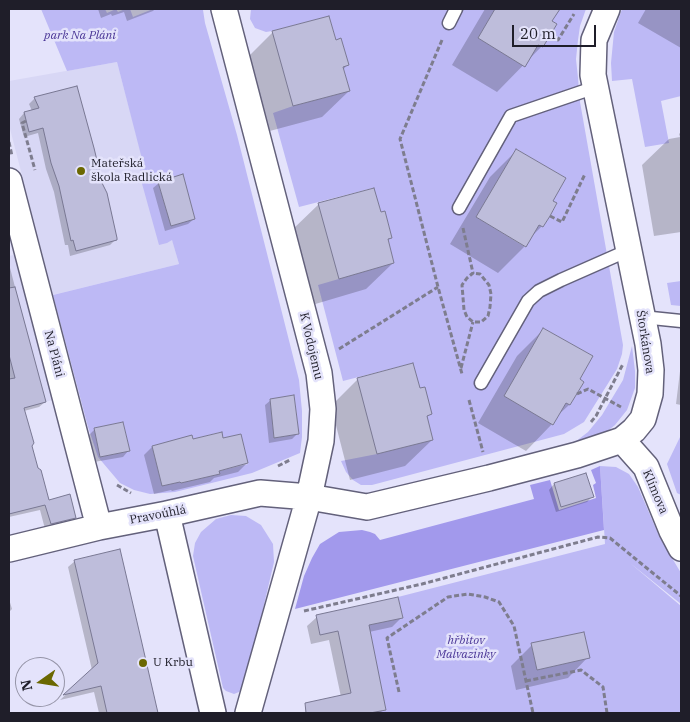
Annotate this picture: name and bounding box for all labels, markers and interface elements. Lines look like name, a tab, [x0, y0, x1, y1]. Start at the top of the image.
scale bar	[515, 15, 599, 47]
text: 20 m	[520, 24, 556, 43]
park label: park Na Pláni	[44, 29, 116, 43]
place label: Mateřská škola Radlická	[91, 157, 172, 185]
marker: Mateřská škola Radlická	[75, 165, 87, 177]
street label: Štorkánova	[633, 309, 657, 375]
street label: K Vodojemu	[296, 311, 326, 381]
street label: Na Pláni	[41, 329, 67, 379]
street label: Klímova	[639, 468, 671, 516]
street label: Pravoúhlá	[129, 502, 187, 528]
park label: hřbitov Malvazinky	[436, 634, 496, 662]
place label: U Krbu	[153, 656, 193, 670]
north arrow	[15, 657, 65, 707]
marker: U Krbu	[137, 657, 149, 669]
text: N	[16, 678, 36, 693]

